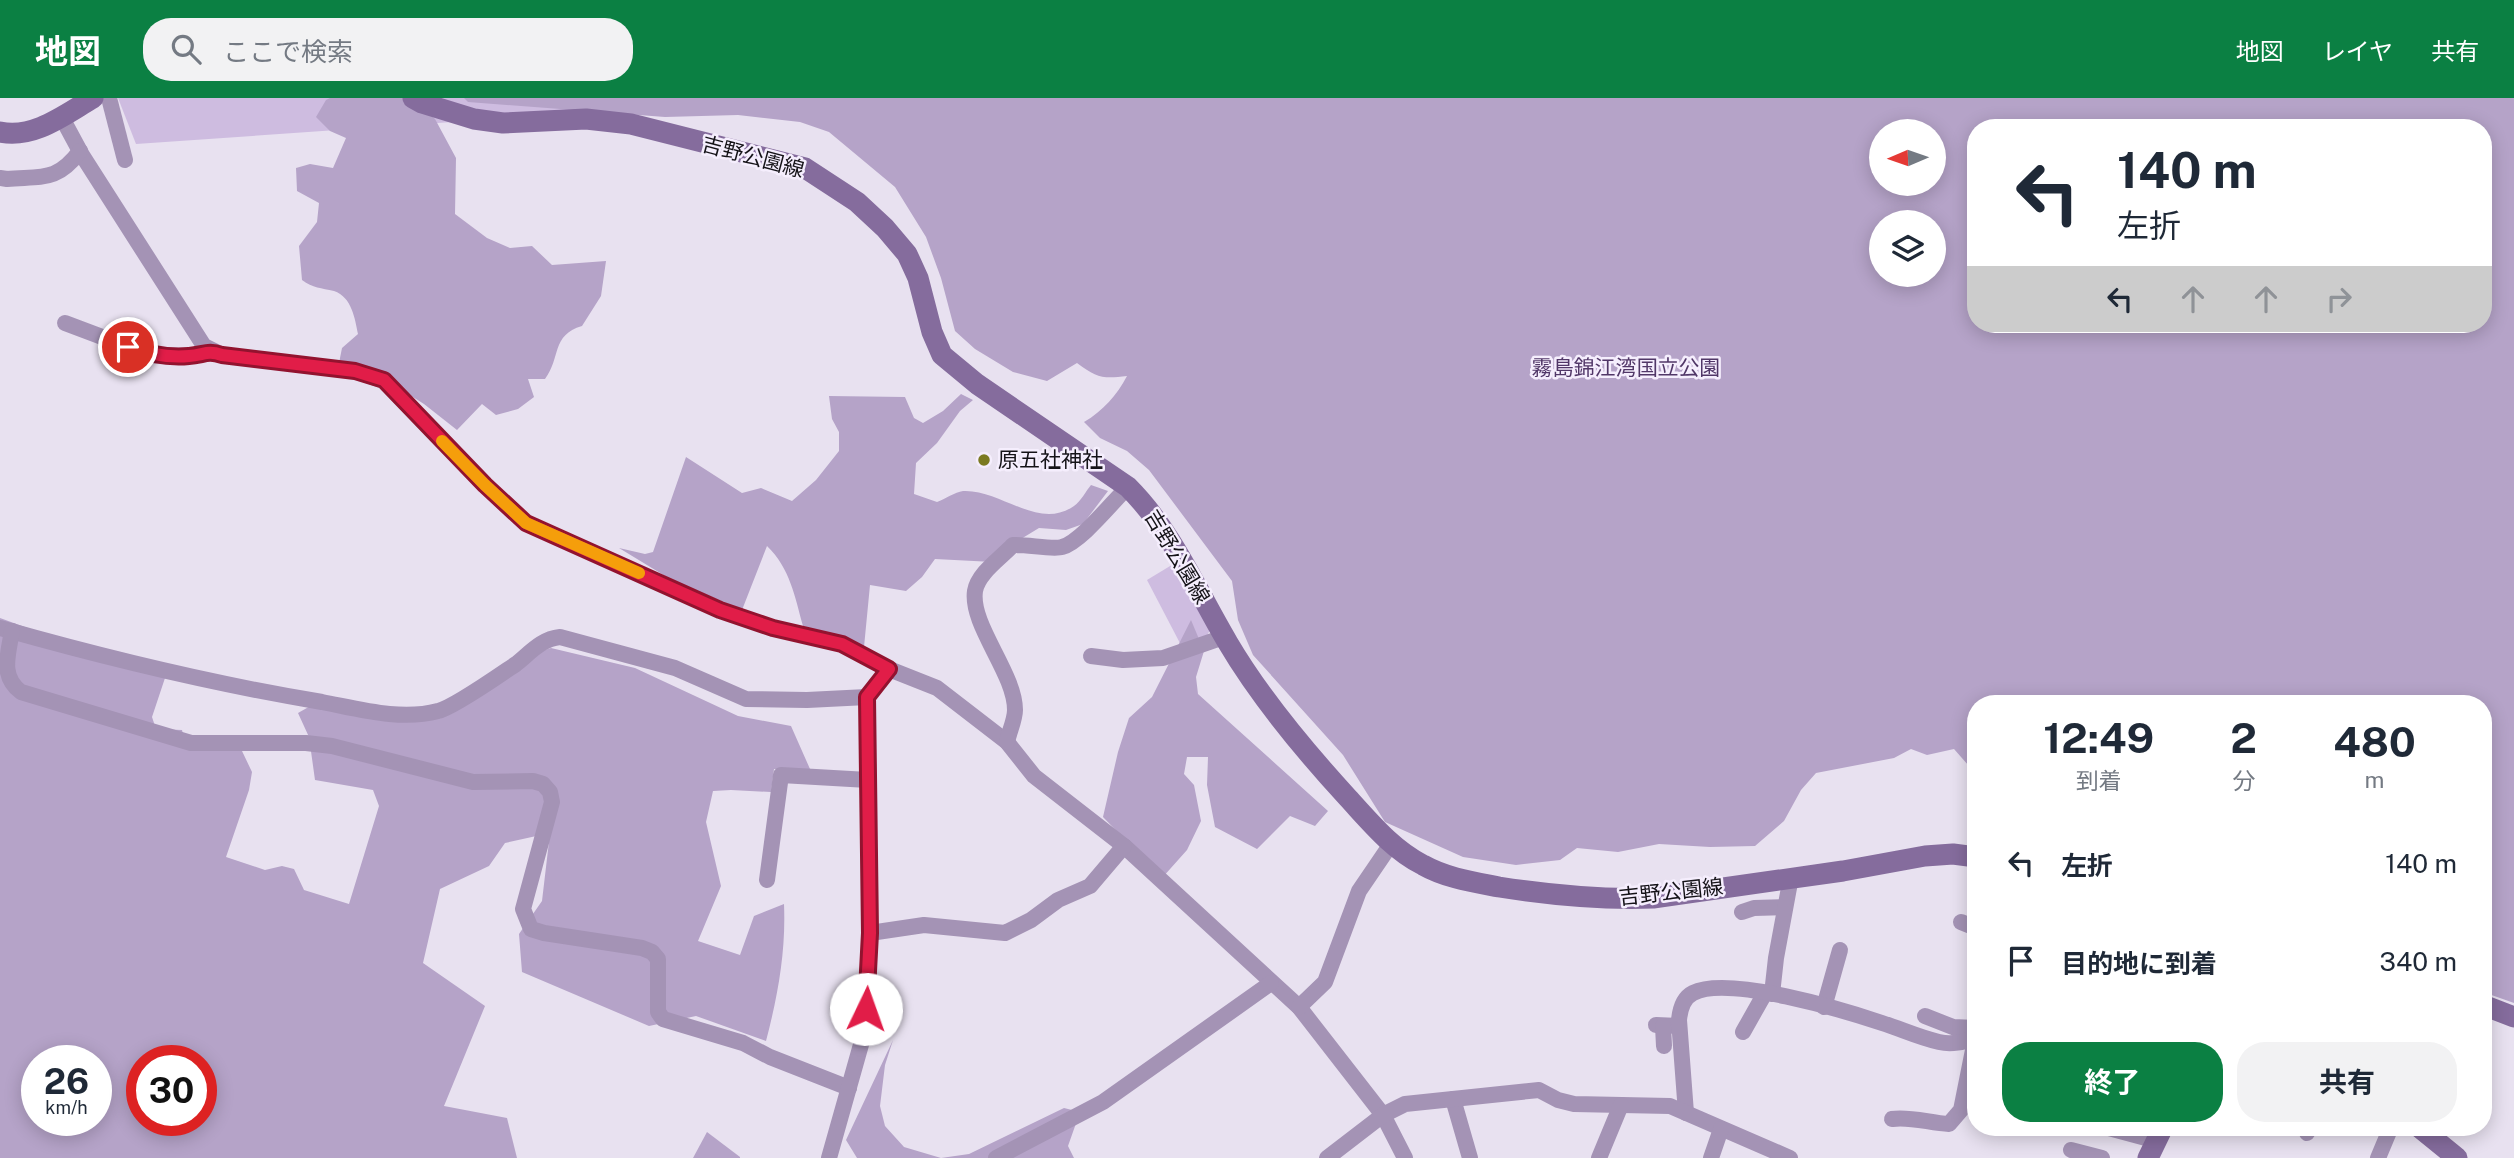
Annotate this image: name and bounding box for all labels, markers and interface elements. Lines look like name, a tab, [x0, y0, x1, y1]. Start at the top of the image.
search box	[143, 18, 633, 81]
icon: search	[167, 30, 205, 68]
text: 地図	[35, 32, 101, 70]
text: ここで検索	[223, 36, 353, 67]
text: 地図	[2236, 37, 2284, 65]
text: レイヤ	[2322, 37, 2393, 65]
text: 共有	[2431, 37, 2479, 65]
north arrow	[1869, 119, 1946, 196]
map controls	[1869, 119, 1946, 287]
street label: 吉野公園線	[699, 131, 807, 182]
text: 140 m	[2117, 141, 2257, 199]
icon: left	[2002, 147, 2093, 238]
text: 左折	[2117, 207, 2181, 244]
button: layers	[1869, 210, 1946, 287]
icon: left	[2101, 280, 2139, 318]
icon: ahead	[2174, 280, 2212, 318]
icon: ahead	[2247, 280, 2285, 318]
icon: right	[2320, 280, 2358, 318]
pin	[98, 317, 158, 377]
icon: arrive	[109, 328, 147, 366]
park label: 霧島錦江湾国立公園	[1532, 355, 1721, 380]
place label: 原五社神社	[998, 447, 1103, 472]
marker: 原五社神社	[976, 452, 992, 468]
street label: 吉野公園線	[1140, 505, 1215, 608]
text: 12:49	[2043, 713, 2154, 762]
text: 2	[2230, 713, 2257, 762]
text: 480	[2333, 717, 2416, 766]
text: m	[2365, 766, 2384, 793]
text: 到着	[2076, 767, 2122, 794]
text: 分	[2232, 767, 2255, 794]
icon: left	[2002, 844, 2040, 882]
text: 140 m	[2385, 848, 2457, 879]
text: 左折	[2061, 850, 2113, 881]
street label: 吉野公園線	[1617, 874, 1724, 909]
icon: arrive	[2002, 942, 2040, 980]
text: 340 m	[2380, 946, 2457, 977]
text: 目的地に到着	[2061, 948, 2217, 979]
position arrow	[829, 972, 903, 1046]
button: 終了	[2002, 1042, 2223, 1122]
button: 共有	[2237, 1042, 2457, 1122]
speed limit sign: 30	[126, 1045, 217, 1136]
text: 26	[44, 1061, 89, 1102]
text: km/h	[45, 1097, 88, 1118]

